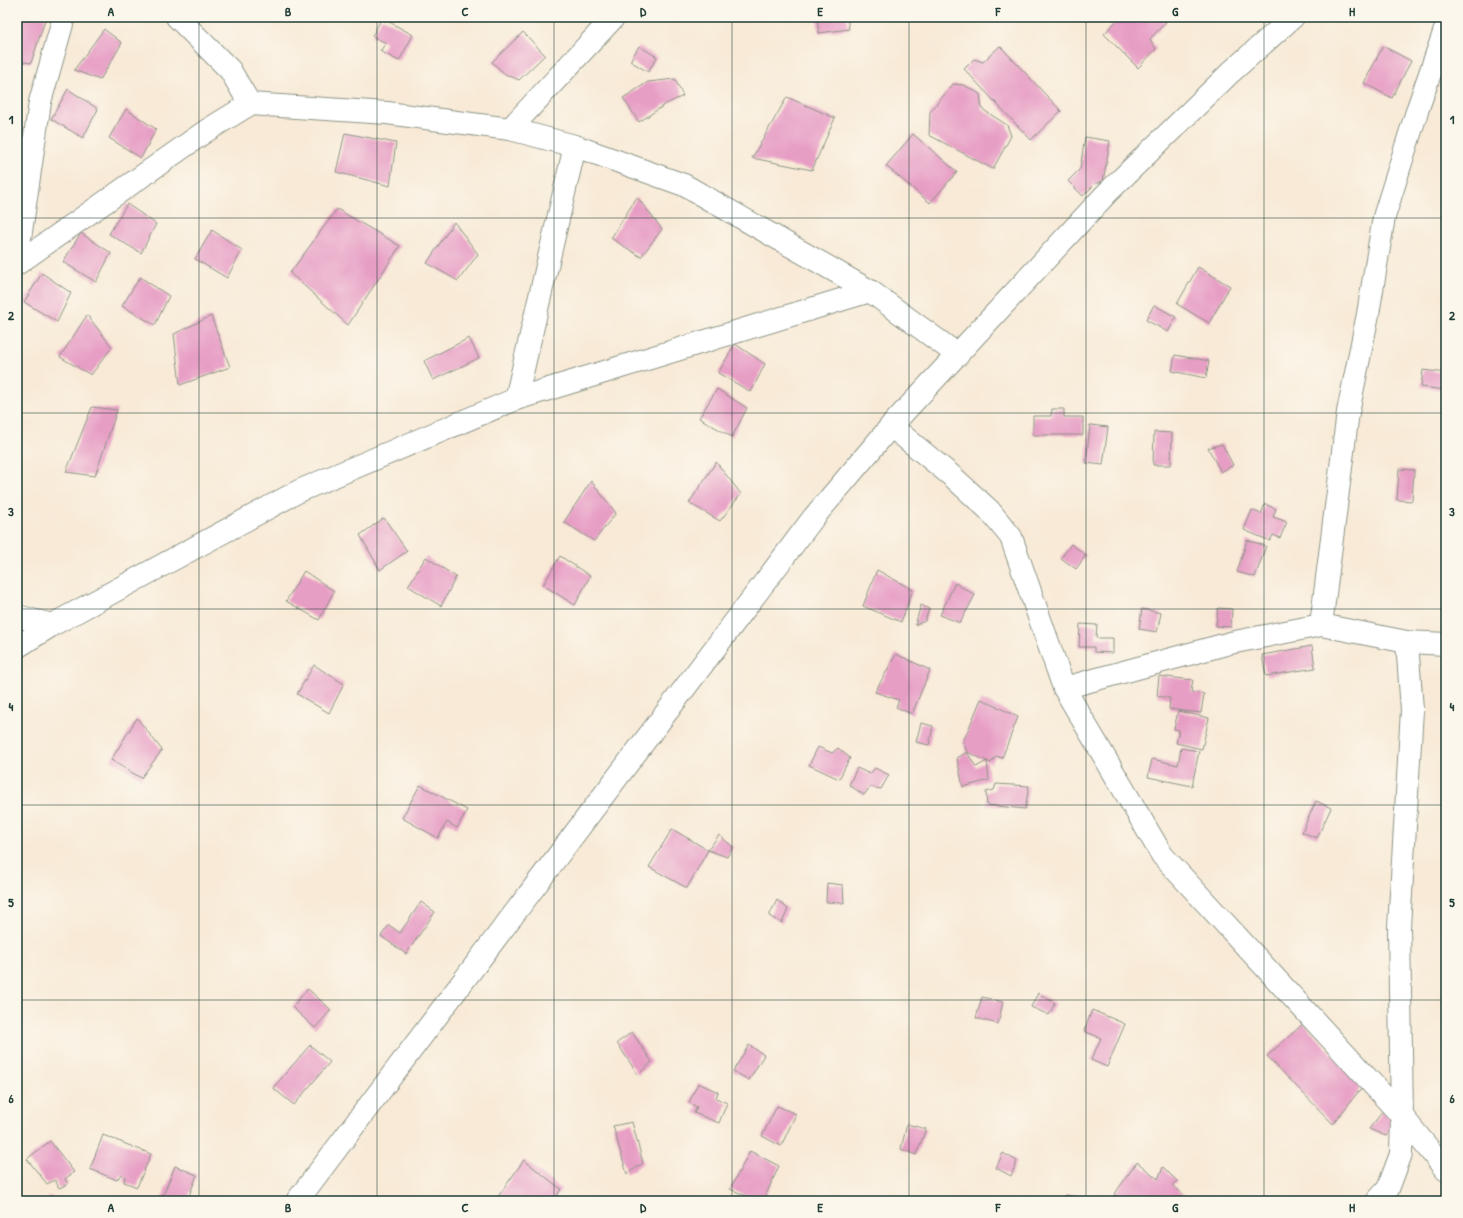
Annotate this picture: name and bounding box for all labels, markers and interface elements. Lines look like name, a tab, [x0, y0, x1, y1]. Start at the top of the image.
text: A	[108, 2, 115, 20]
text: B	[285, 2, 292, 20]
text: C	[461, 2, 469, 20]
text: D	[640, 2, 647, 20]
text: E	[817, 2, 823, 20]
text: F	[995, 2, 1002, 20]
text: G	[1172, 2, 1179, 20]
text: H	[1349, 2, 1355, 20]
text: 1	[9, 110, 14, 128]
text: 1	[1450, 110, 1455, 128]
text: 2	[8, 306, 15, 324]
text: 2	[1449, 306, 1456, 324]
text: 3	[8, 502, 14, 520]
text: 3	[1449, 502, 1455, 520]
text: 4	[9, 697, 14, 715]
text: 4	[1450, 697, 1455, 715]
text: 5	[8, 893, 14, 911]
text: 5	[1449, 893, 1455, 911]
text: 6	[8, 1089, 14, 1107]
text: 6	[1449, 1089, 1455, 1107]
text: A	[108, 1198, 115, 1216]
text: B	[285, 1198, 292, 1216]
text: C	[461, 1198, 469, 1216]
text: D	[640, 1198, 647, 1216]
text: E	[817, 1198, 823, 1216]
text: F	[995, 1198, 1002, 1216]
text: G	[1172, 1198, 1179, 1216]
text: H	[1349, 1198, 1355, 1216]

